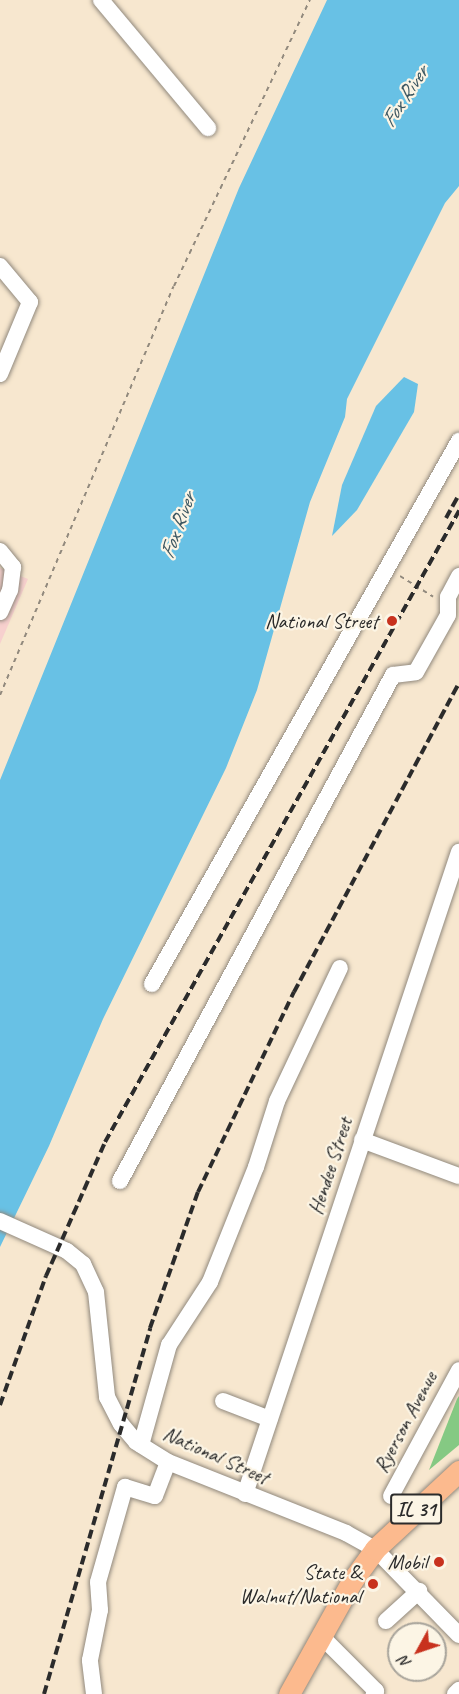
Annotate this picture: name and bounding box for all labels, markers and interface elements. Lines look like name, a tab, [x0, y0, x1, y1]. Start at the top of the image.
water label: Fox River	[375, 61, 435, 133]
water label: Fox River	[154, 489, 202, 563]
place label: National Street	[265, 608, 378, 634]
marker: National Street	[383, 612, 401, 630]
street label: Hendee Street	[302, 1114, 358, 1218]
street label: Ryerson Avenue	[368, 1367, 442, 1477]
street label: National Street	[159, 1420, 273, 1490]
road number: IL 31	[389, 1492, 443, 1526]
place label: Mobil	[388, 1549, 427, 1575]
marker: Mobil	[432, 1555, 446, 1569]
place label: State & Walnut/National	[240, 1559, 361, 1609]
marker: State & Walnut/National	[366, 1577, 380, 1591]
north arrow	[387, 1622, 447, 1682]
text: N	[394, 1652, 416, 1673]

